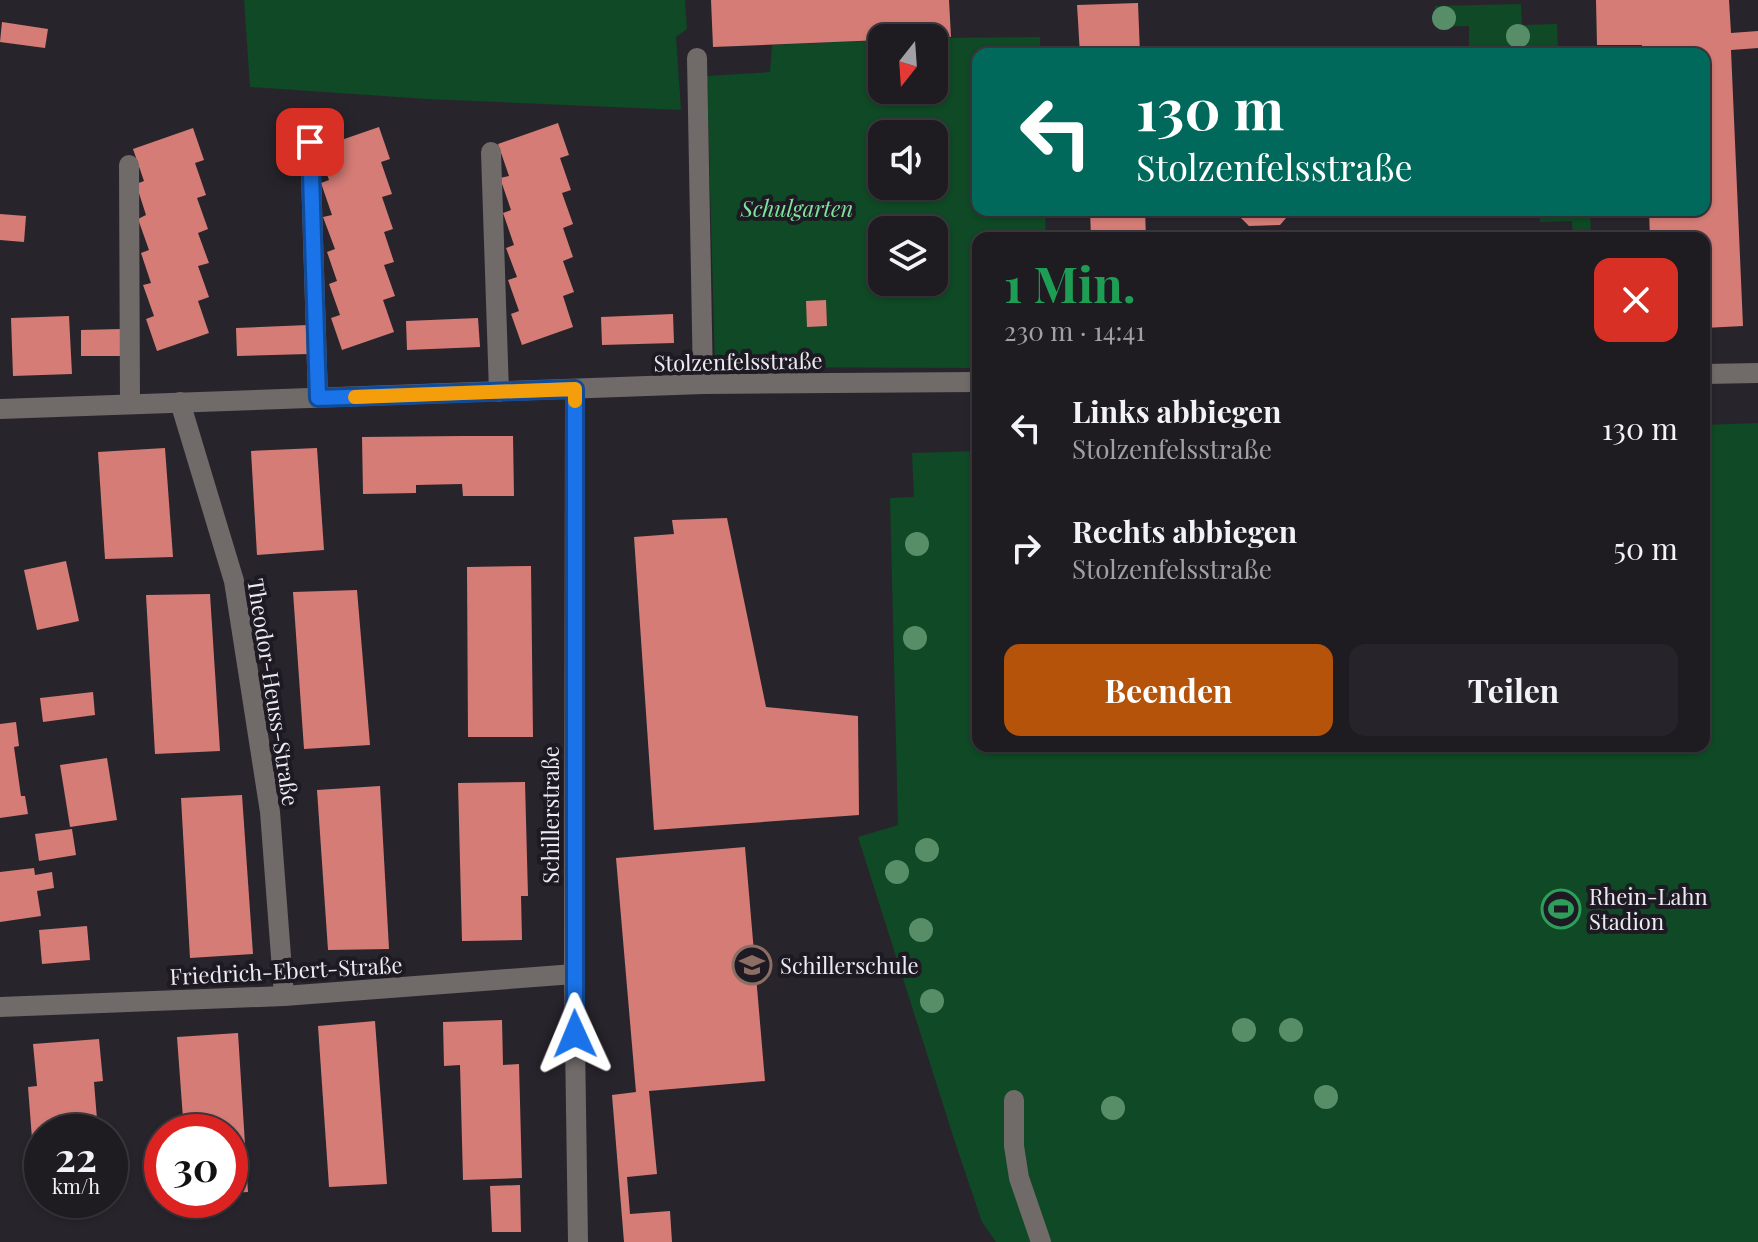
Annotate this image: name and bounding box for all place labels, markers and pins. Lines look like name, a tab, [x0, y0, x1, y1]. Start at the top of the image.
pin	[276, 108, 344, 176]
place label: Rhein-Lahn Stadion	[1589, 881, 1708, 936]
sports icon: Rhein-Lahn Stadion	[1540, 888, 1582, 930]
school or university icon: Schillerschule	[731, 944, 773, 986]
place label: Schillerschule	[780, 950, 919, 980]

